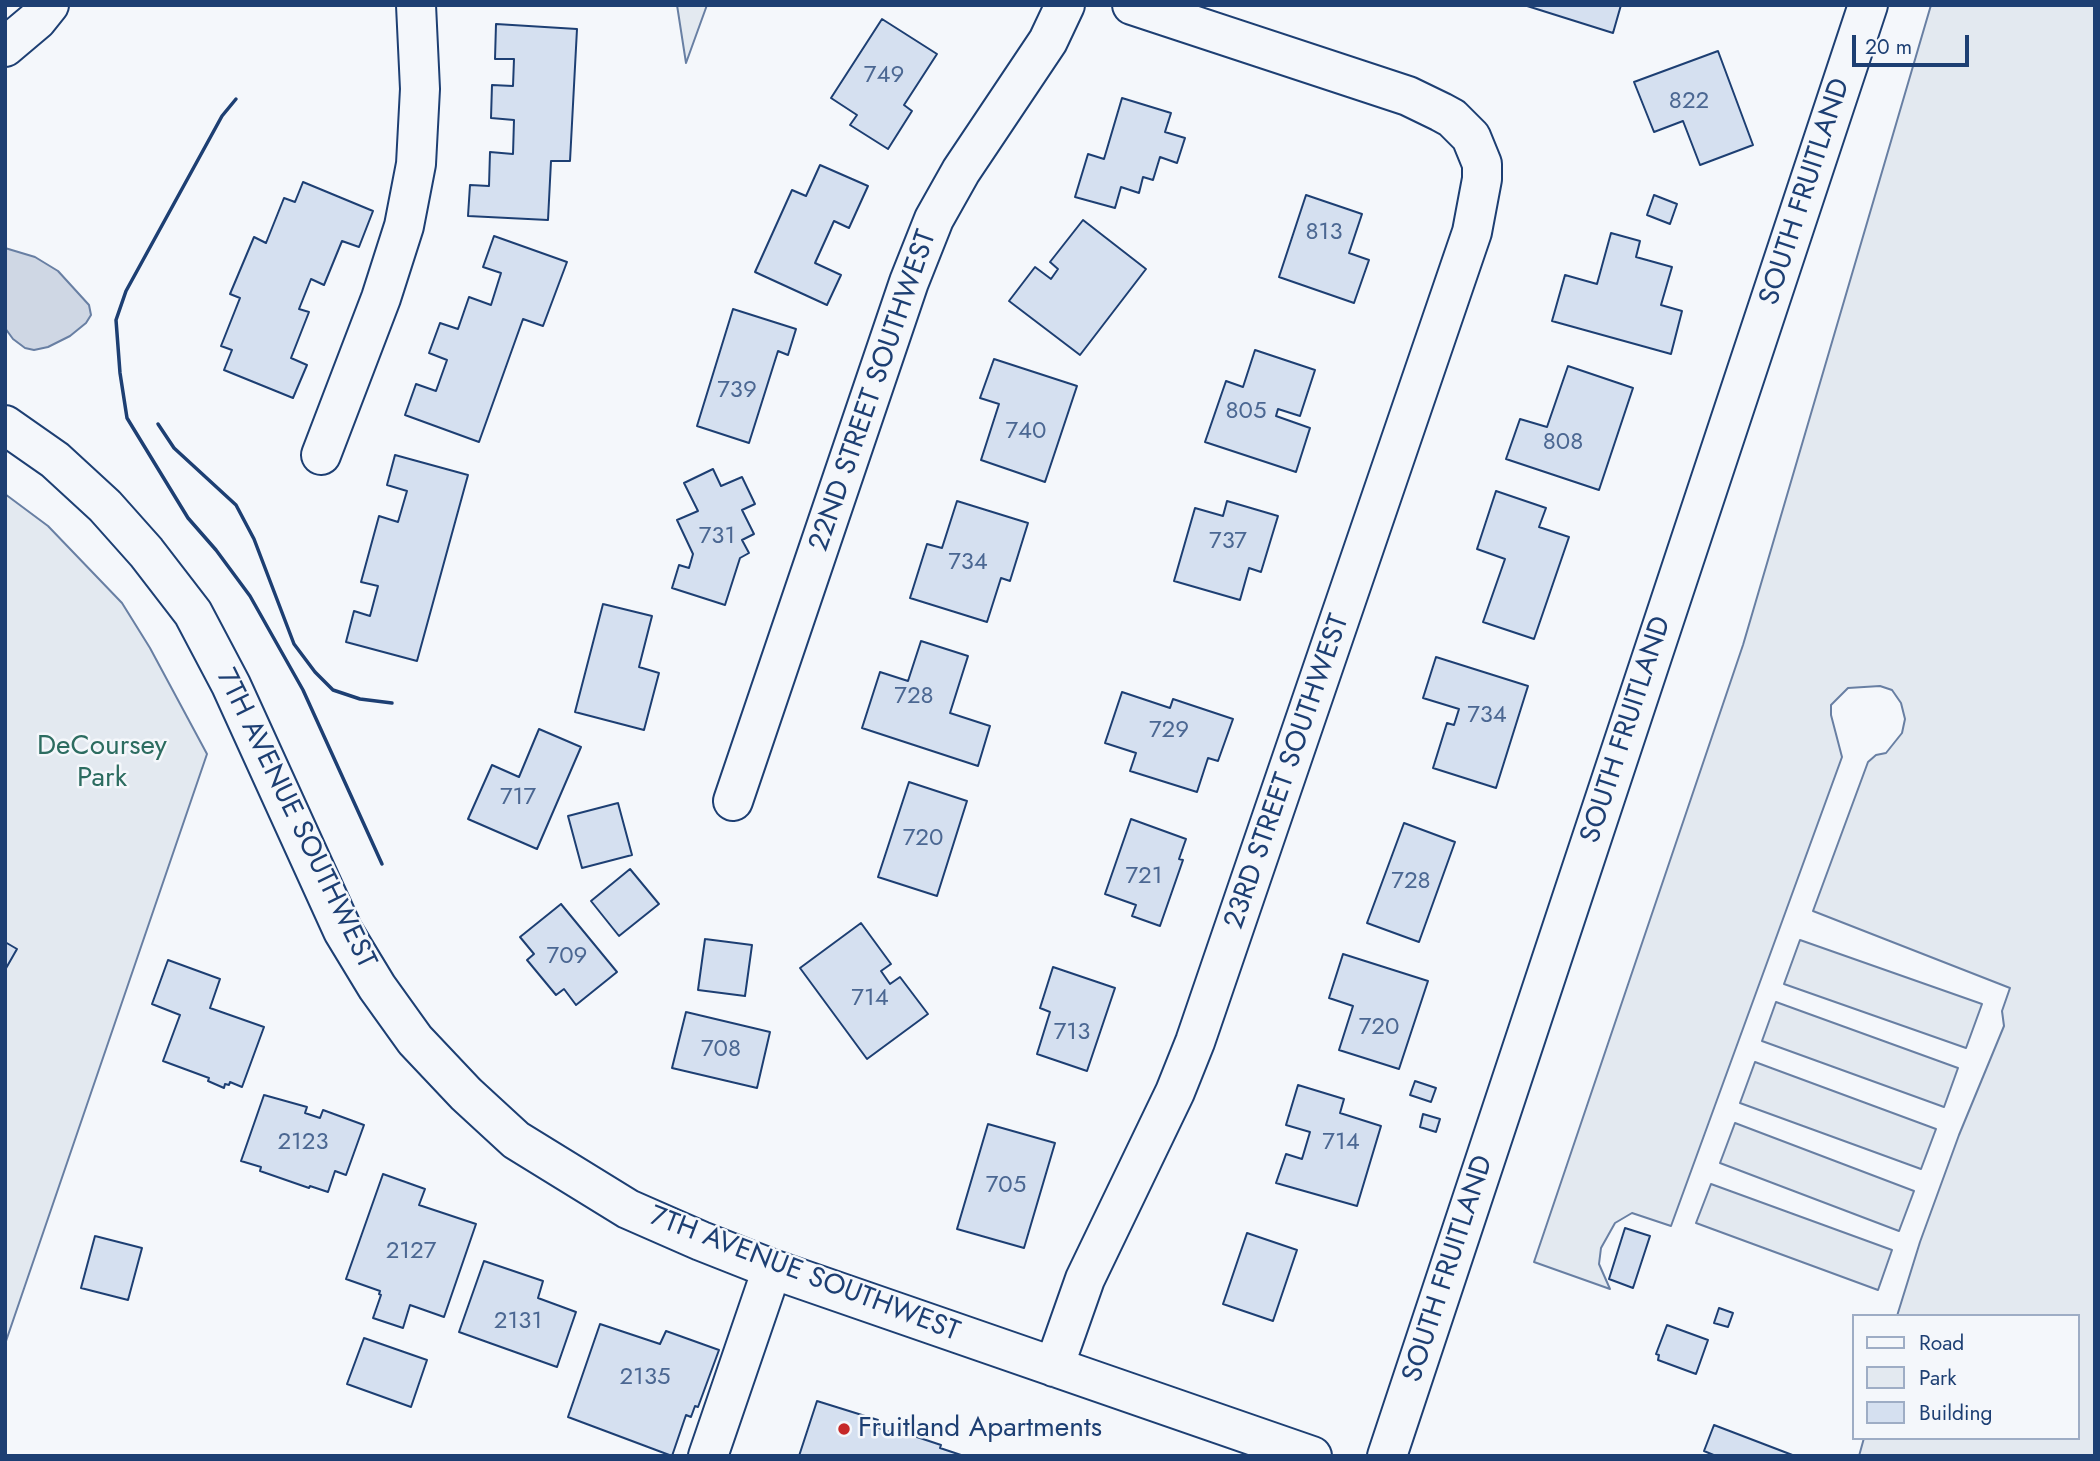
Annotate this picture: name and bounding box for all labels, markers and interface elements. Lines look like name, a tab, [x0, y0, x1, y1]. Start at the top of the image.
scale bar	[1855, 21, 1972, 65]
text: 20 m	[1865, 32, 1912, 62]
house number: 749	[864, 62, 904, 90]
street label: SOUTH FRUITLAND	[1754, 74, 1858, 310]
house number: 822	[1669, 88, 1709, 116]
house number: 813	[1305, 219, 1343, 247]
street label: 22ND STREET SOUTHWEST	[803, 226, 945, 556]
house number: 739	[717, 377, 757, 405]
house number: 805	[1225, 398, 1267, 426]
house number: 740	[1006, 418, 1046, 446]
house number: 808	[1543, 429, 1583, 457]
house number: 731	[699, 523, 735, 551]
house number: 737	[1209, 528, 1247, 556]
house number: 734	[948, 549, 988, 577]
street label: 23RD STREET SOUTHWEST	[1218, 610, 1358, 934]
street label: SOUTH FRUITLAND	[1575, 612, 1679, 848]
street label: 7TH AVENUE SOUTHWEST	[208, 664, 382, 974]
house number: 728	[894, 683, 934, 711]
house number: 734	[1467, 702, 1507, 730]
house number: 729	[1149, 717, 1189, 745]
park label: DeCoursey Park	[37, 730, 167, 796]
house number: 717	[500, 784, 536, 812]
house number: 720	[903, 825, 943, 853]
house number: 721	[1125, 863, 1163, 891]
house number: 728	[1391, 868, 1431, 896]
house number: 709	[547, 943, 587, 971]
house number: 714	[851, 985, 889, 1013]
house number: 720	[1359, 1014, 1399, 1042]
house number: 713	[1054, 1019, 1090, 1047]
house number: 708	[701, 1036, 741, 1064]
house number: 2123	[277, 1129, 329, 1157]
house number: 714	[1322, 1129, 1360, 1157]
street label: SOUTH FRUITLAND	[1397, 1151, 1501, 1387]
house number: 705	[986, 1172, 1026, 1200]
street label: 7TH AVENUE SOUTHWEST	[644, 1200, 964, 1350]
house number: 2127	[386, 1238, 436, 1266]
house number: 2131	[494, 1308, 542, 1336]
legend	[1852, 1314, 2079, 1440]
text: Road	[1919, 1328, 1964, 1358]
text: Park	[1919, 1363, 1956, 1393]
house number: 2135	[619, 1364, 671, 1392]
text: Building	[1919, 1398, 1992, 1428]
place label: Fruitland Apartments	[858, 1412, 1102, 1446]
marker: Fruitland Apartments	[836, 1421, 852, 1437]

